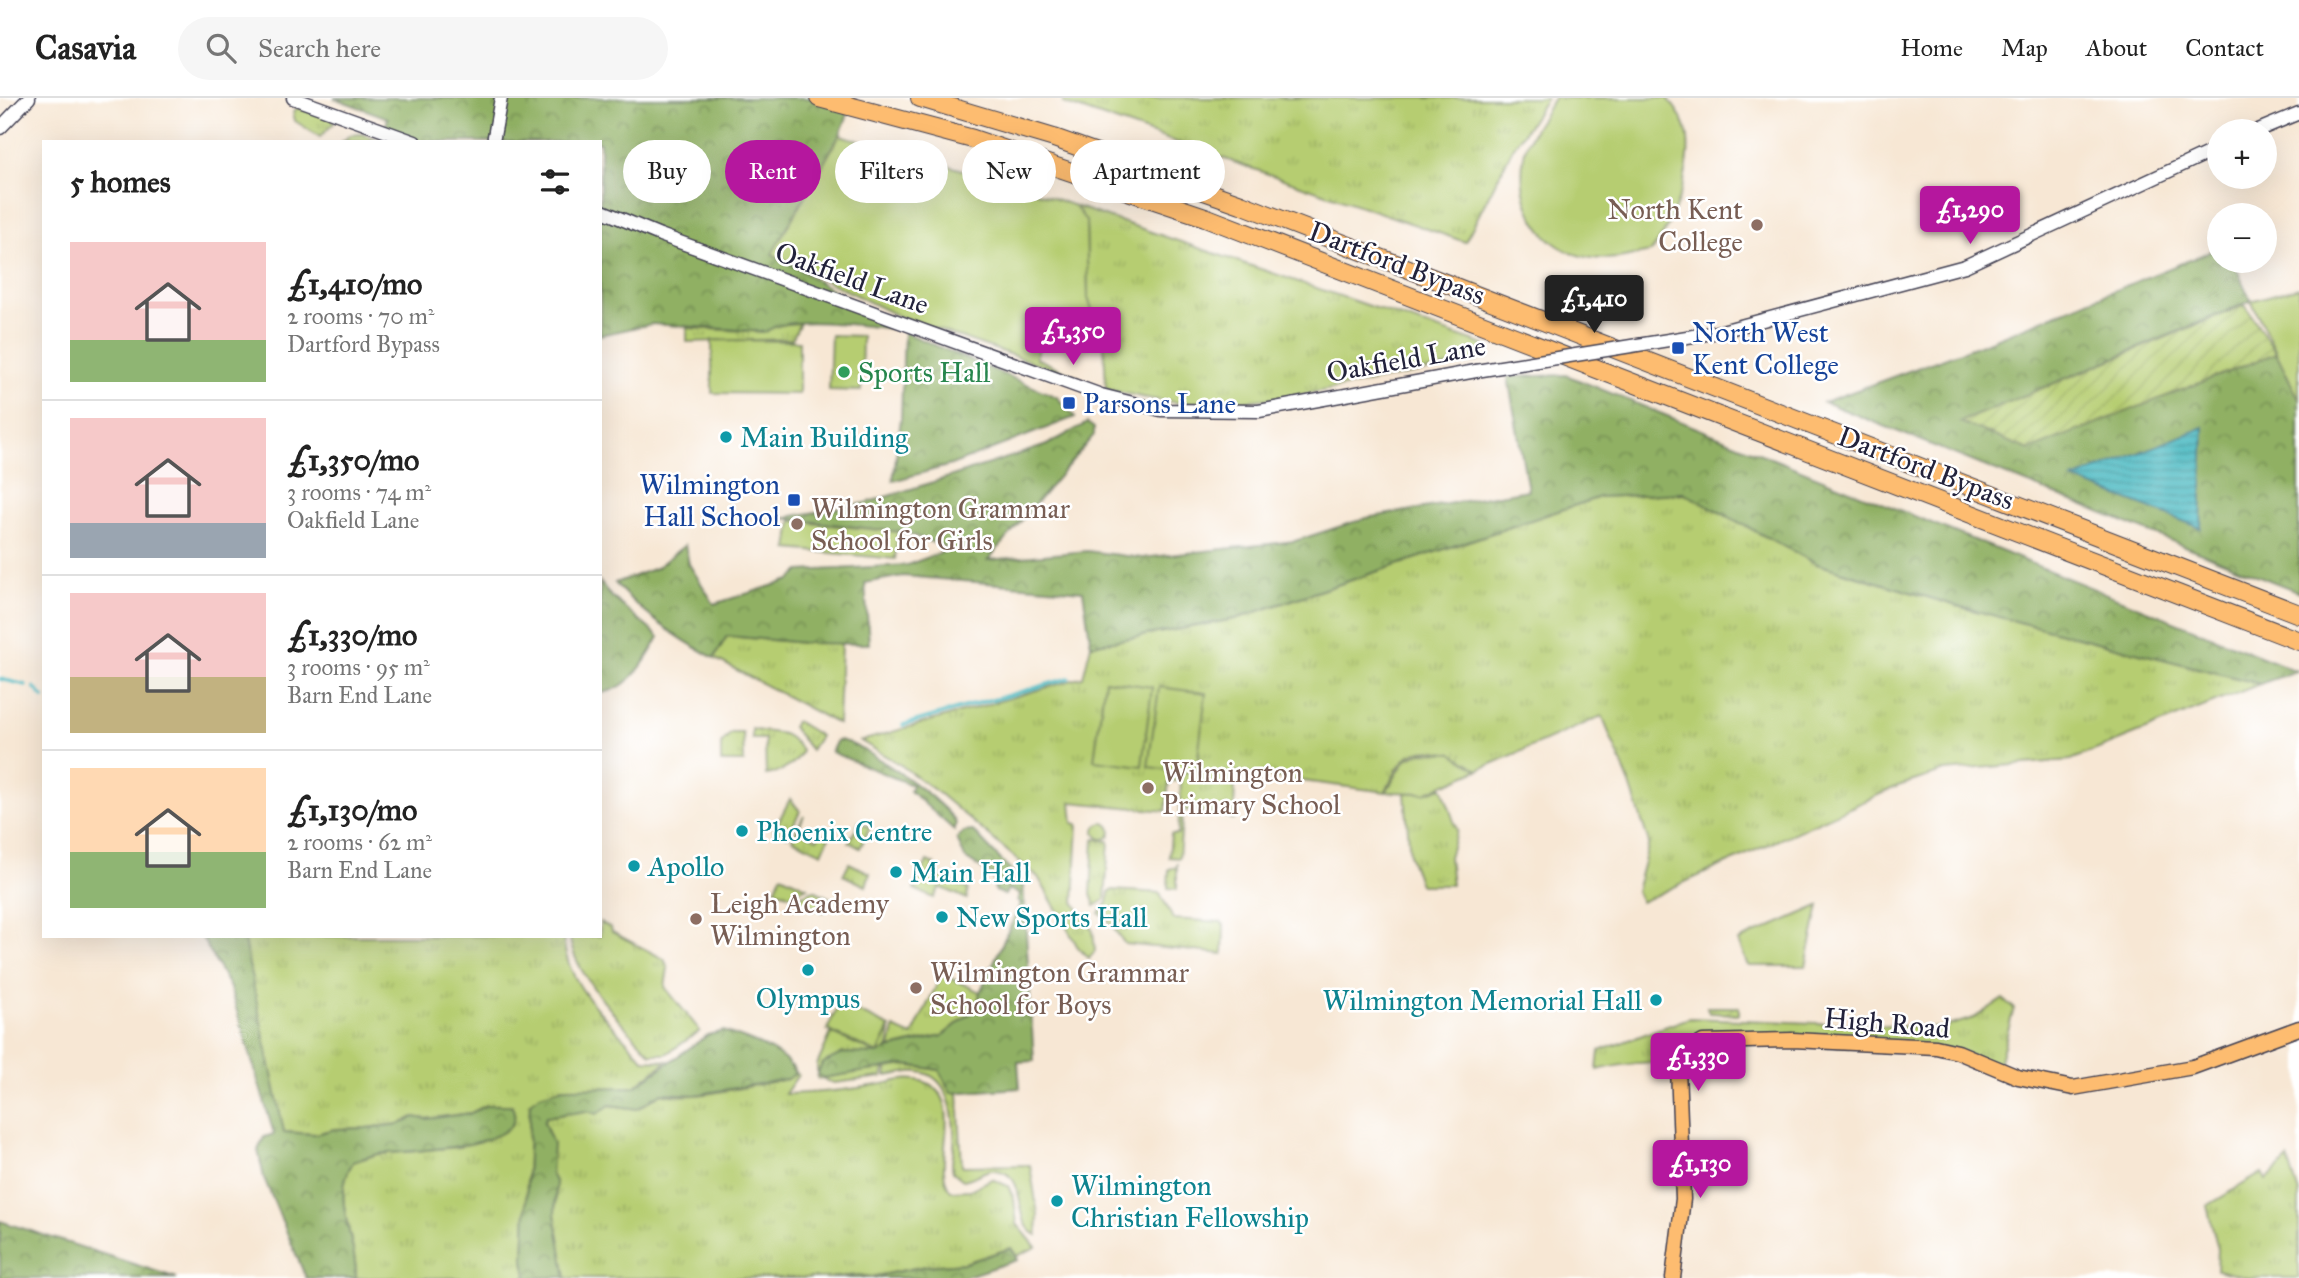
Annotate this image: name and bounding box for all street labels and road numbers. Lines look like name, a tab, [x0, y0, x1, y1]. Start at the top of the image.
street label: Dartford Bypass	[1304, 213, 1490, 313]
street label: Oakfield Lane	[770, 234, 934, 322]
street label: Oakfield Lane	[1324, 328, 1488, 390]
street label: Dartford Bypass	[1833, 418, 2019, 518]
street label: High Road	[1823, 1000, 1951, 1046]

